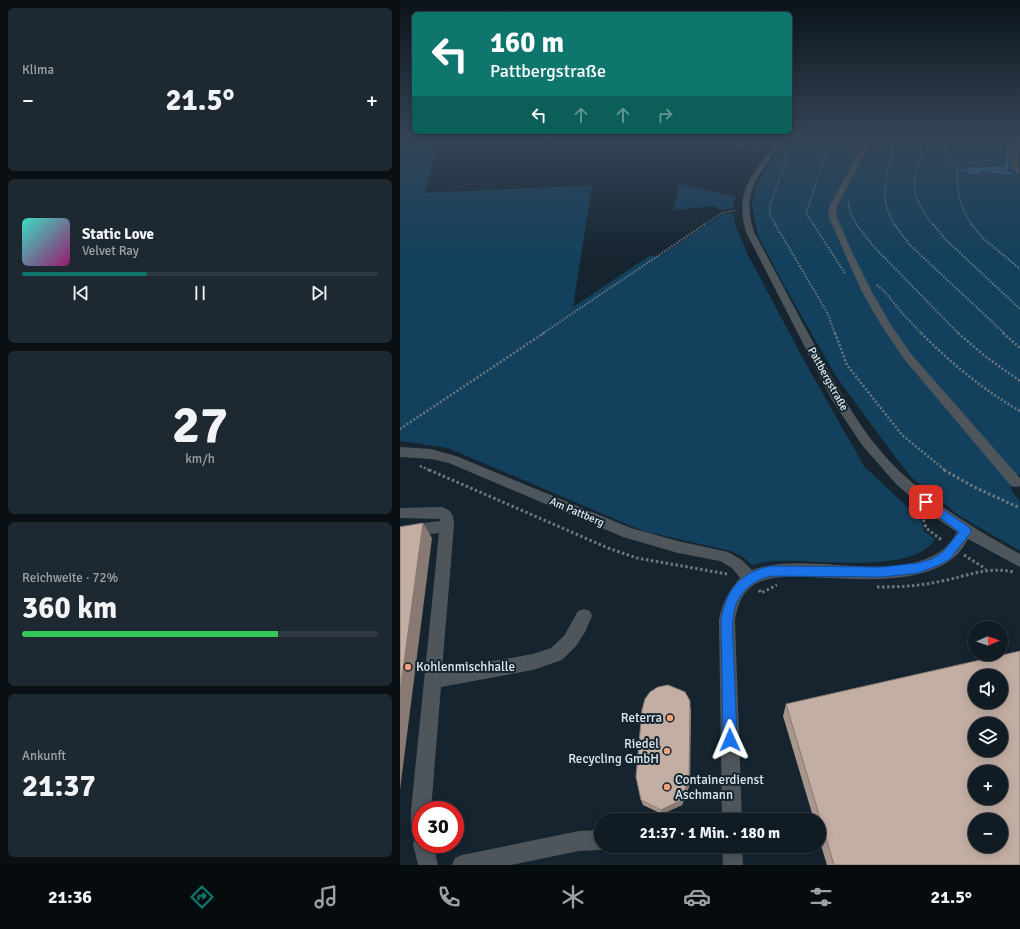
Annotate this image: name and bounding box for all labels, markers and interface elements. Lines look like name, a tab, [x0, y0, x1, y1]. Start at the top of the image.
text: 160 m	[490, 26, 564, 60]
icon: left	[424, 28, 476, 80]
text: Pattbergstraße	[490, 60, 606, 82]
text: Klima	[22, 62, 54, 78]
text: 21.5°	[165, 82, 235, 119]
text: −	[22, 87, 34, 114]
text: +	[366, 87, 378, 114]
icon: left	[528, 104, 550, 126]
icon: ahead	[570, 104, 592, 126]
icon: ahead	[612, 104, 634, 126]
icon: right	[654, 104, 676, 126]
text: Static Love	[82, 225, 154, 243]
text: Velvet Ray	[82, 243, 139, 259]
icon: previous	[70, 282, 92, 304]
icon: pause	[189, 282, 211, 304]
icon: next	[308, 282, 330, 304]
street label: Pattbergstraße	[805, 345, 851, 413]
text: 27	[172, 393, 228, 457]
text: km/h	[185, 451, 215, 467]
pin	[909, 485, 943, 519]
icon: arrive	[915, 491, 937, 513]
street label: Am Pattberg	[548, 495, 606, 529]
text: Reichweite · 72%	[22, 570, 118, 586]
text: 360 km	[22, 590, 117, 627]
north arrow	[968, 621, 1008, 661]
map controls	[968, 621, 1008, 853]
place label: Kohlenmischhalle	[416, 659, 515, 675]
marker: Kohlenmischhalle	[403, 662, 413, 672]
button: sound	[968, 669, 1008, 709]
place label: Reterra	[621, 710, 662, 726]
marker: Reterra	[665, 713, 675, 723]
button: layers	[968, 717, 1008, 757]
position arrow	[709, 719, 751, 761]
place label: Riedel Recycling GmbH	[568, 736, 659, 767]
marker: Riedel Recycling GmbH	[662, 746, 672, 756]
text: Ankunft	[22, 748, 66, 764]
button: +	[968, 765, 1008, 805]
text: 21:37	[22, 768, 96, 805]
place label: Containerdienst Aschmann	[675, 772, 764, 803]
marker: Containerdienst Aschmann	[662, 782, 672, 792]
speed limit sign: 30	[412, 801, 464, 853]
button: −	[968, 813, 1008, 853]
text: 21:37 · 1 Min. · 180 m	[640, 824, 780, 842]
icon: directions	[188, 883, 216, 911]
icon: music	[312, 883, 340, 911]
icon: phone	[435, 883, 463, 911]
icon: climate	[559, 883, 587, 911]
icon: car	[683, 883, 711, 911]
icon: filters	[807, 883, 835, 911]
text: 21:36	[48, 886, 92, 908]
text: 21.5°	[931, 886, 972, 908]

